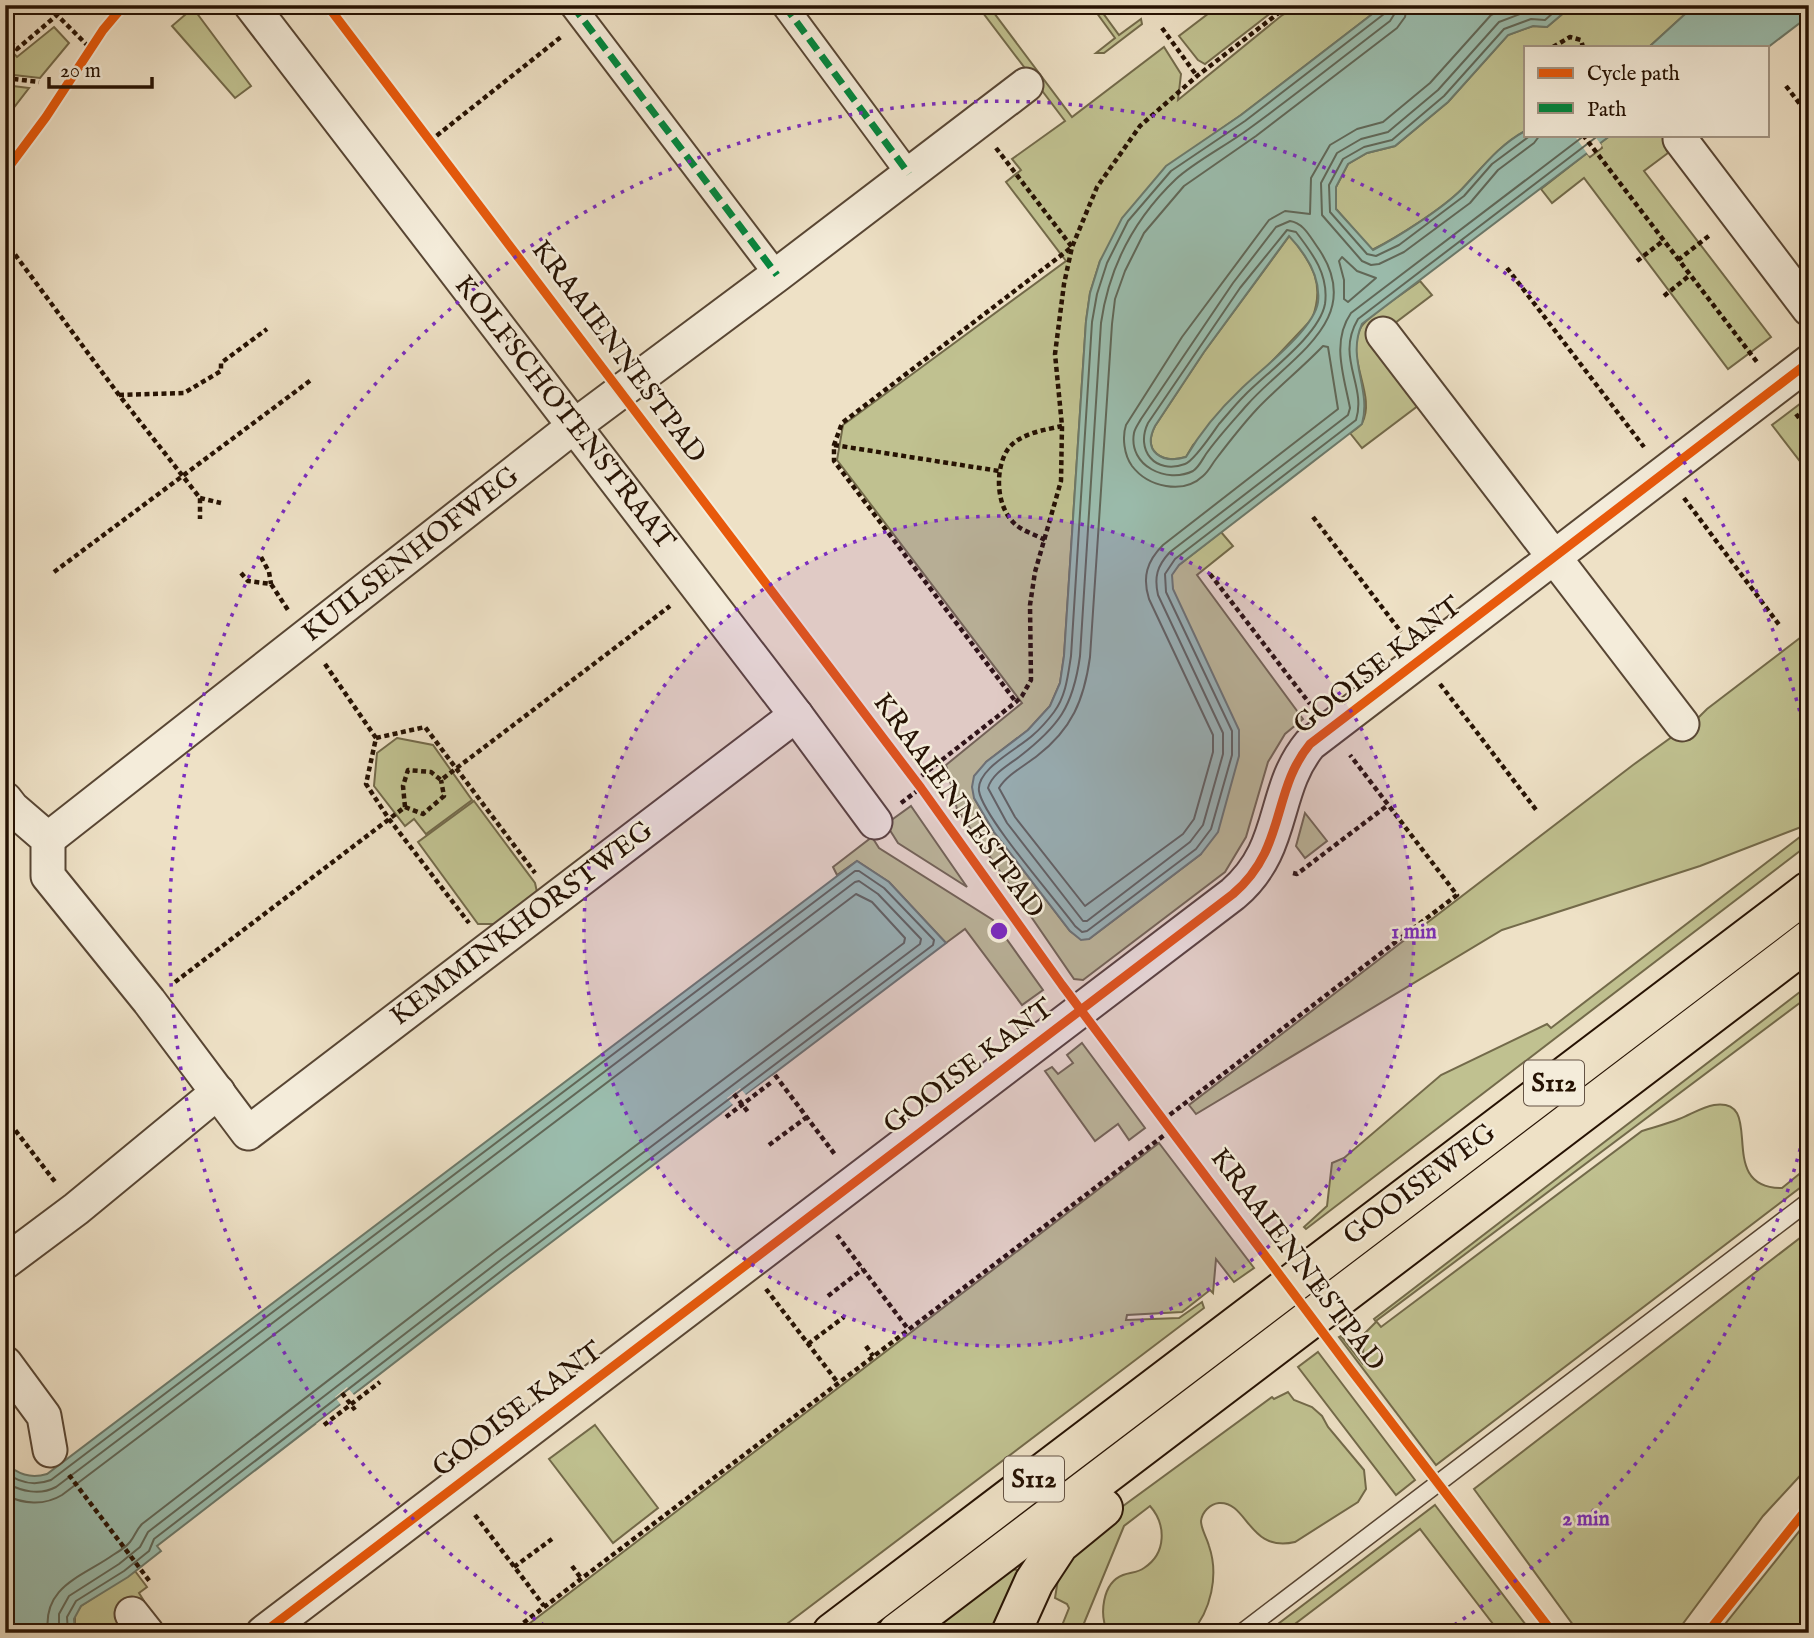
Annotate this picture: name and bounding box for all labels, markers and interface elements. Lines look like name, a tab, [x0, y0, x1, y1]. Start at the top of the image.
scale bar	[49, 46, 152, 90]
legend	[1524, 46, 1769, 136]
text: 20 m	[60, 58, 101, 85]
text: Cycle path	[1587, 61, 1680, 88]
text: Path	[1587, 97, 1626, 124]
street label: KRAAIENNESTPAD	[523, 234, 713, 470]
street label: KOLFSCHOTENSTRAAT	[446, 269, 682, 558]
street label: KUILSENHOFWEG	[295, 459, 527, 651]
street label: GOOISE KANT	[1287, 589, 1470, 743]
street label: KRAAIENNESTPAD	[864, 686, 1052, 926]
street label: KEMMINKHORSTWEG	[384, 813, 661, 1034]
centre of rings	[987, 919, 1011, 943]
text: 1 min	[1391, 919, 1437, 946]
street label: GOOISE KANT	[877, 991, 1062, 1142]
road number: S112	[1524, 1060, 1584, 1106]
street label: GOOISEWEG	[1337, 1116, 1504, 1254]
street label: KRAAIENNESTPAD	[1202, 1142, 1392, 1378]
street label: GOOISE KANT	[426, 1334, 611, 1485]
road number: S112	[1004, 1456, 1064, 1502]
text: 2 min	[1562, 1506, 1610, 1533]

